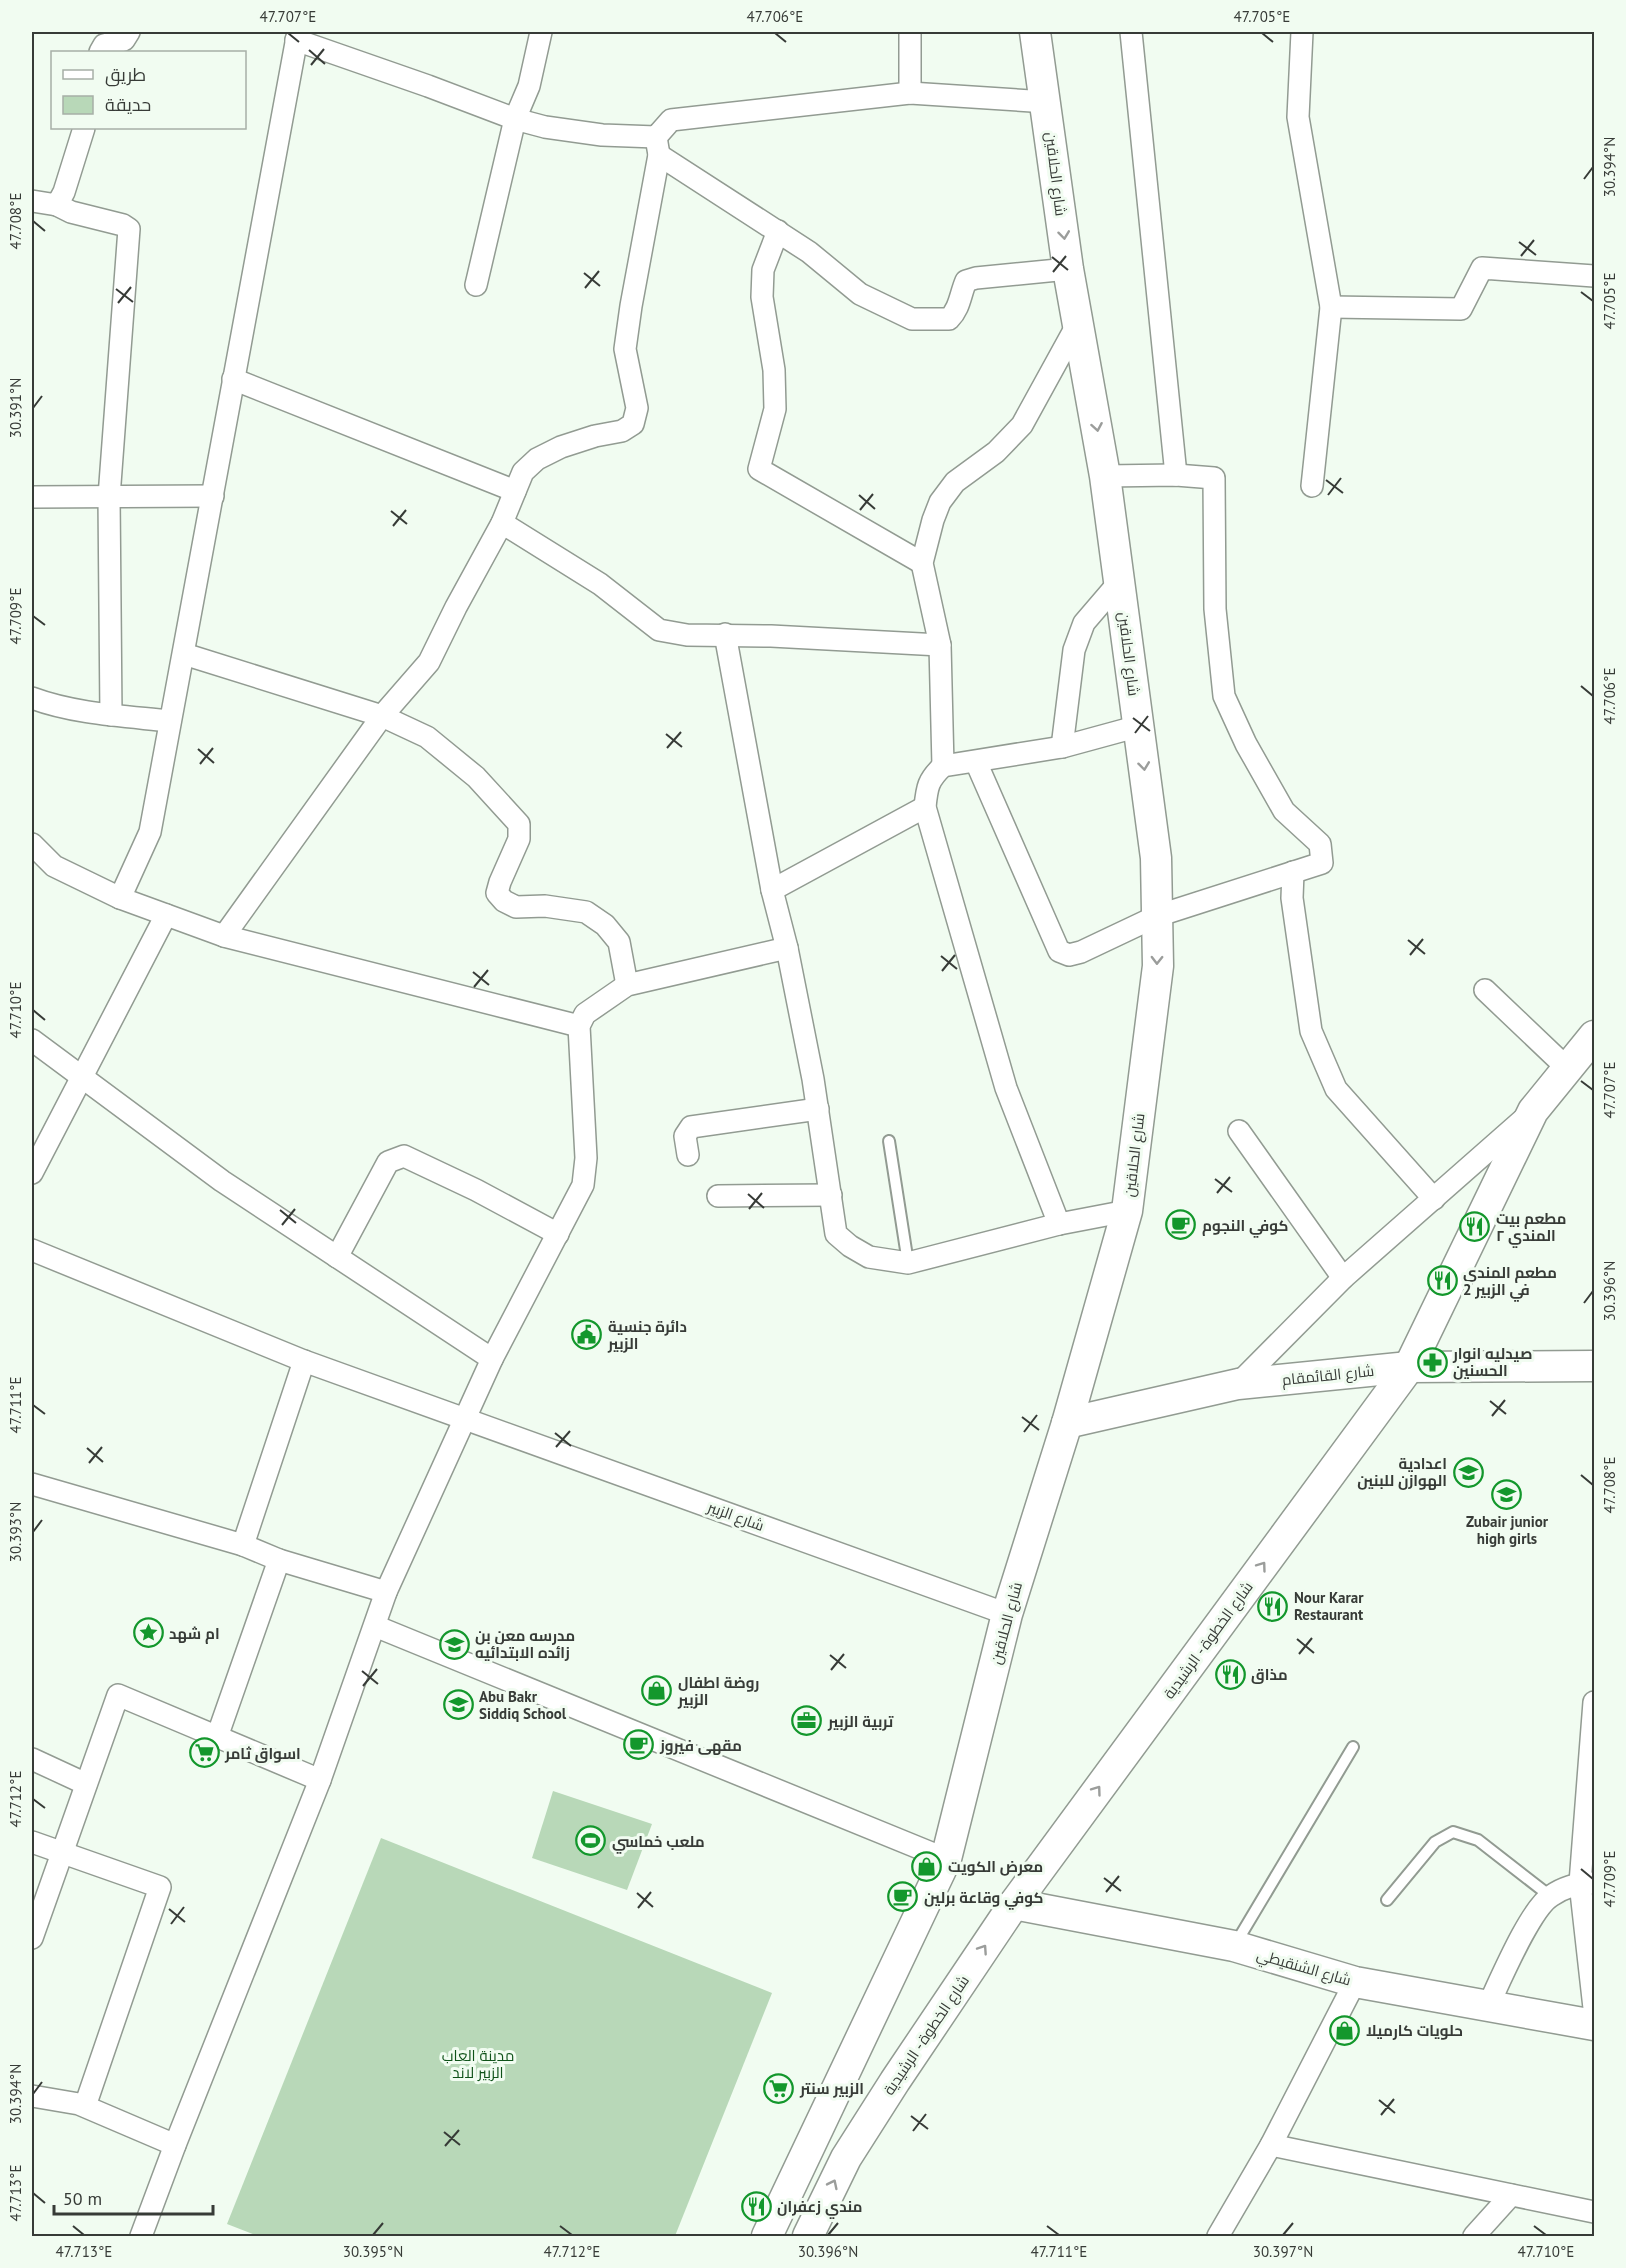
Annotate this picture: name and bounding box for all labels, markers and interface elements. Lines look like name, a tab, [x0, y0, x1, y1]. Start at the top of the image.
text: 47.707°E	[260, 7, 316, 26]
text: 47.706°E	[747, 7, 803, 26]
text: 47.705°E	[1234, 7, 1290, 26]
legend	[51, 51, 246, 129]
text: طريق	[105, 63, 146, 87]
text: حديقة	[105, 93, 151, 116]
street label: شارع الحلاقين	[1039, 131, 1071, 217]
text: 30.394°N	[1600, 137, 1619, 197]
text: 47.708°E	[6, 193, 25, 249]
one-way arrow	[1057, 230, 1070, 240]
text: 47.705°E	[1600, 273, 1619, 329]
text: 30.391°N	[6, 378, 25, 438]
one-way arrow	[1090, 423, 1102, 432]
text: 47.709°E	[6, 588, 25, 644]
street label: شارع الحلاقين	[1112, 611, 1144, 697]
text: 47.706°E	[1600, 668, 1619, 724]
one-way arrow	[1137, 761, 1150, 770]
one-way arrow	[1151, 956, 1164, 965]
text: 47.710°E	[6, 982, 25, 1038]
text: 47.707°E	[1600, 1062, 1619, 1118]
street label: شارع الحلاقين	[1119, 1112, 1151, 1198]
cafe icon: كوفي النجوم	[1165, 1209, 1197, 1241]
place label: مطعم بيت المندي ٢	[1496, 1209, 1566, 1248]
restaurant icon: مطعم بيت المندي ٢	[1459, 1211, 1491, 1243]
place label: كوفي النجوم	[1202, 1216, 1288, 1238]
text: 30.396°N	[1600, 1261, 1619, 1321]
place label: مطعم المندي 2 في الزبير	[1463, 1263, 1557, 1302]
restaurant icon: مطعم المندي 2 في الزبير	[1426, 1265, 1458, 1297]
place label: دائرة جنسية الزبير	[607, 1317, 687, 1353]
public building icon: دائرة جنسية الزبير	[571, 1319, 603, 1351]
place label: صيدليه انوار الحسنين	[1452, 1344, 1533, 1380]
pharmacy icon: صيدليه انوار الحسنين	[1416, 1346, 1448, 1378]
street label: شارع القائمقام	[1281, 1361, 1375, 1391]
text: 47.711°E	[6, 1377, 25, 1433]
place label: اعدادية الهوازن للبنين	[1357, 1454, 1447, 1490]
school or university icon: اعدادية الهوازن للبنين	[1452, 1456, 1484, 1488]
text: 47.708°E	[1600, 1457, 1619, 1513]
school or university icon: Zubair junior high girls	[1491, 1478, 1523, 1510]
street label: شارع الزبير	[704, 1497, 767, 1537]
text: 30.393°N	[6, 1502, 25, 1562]
place label: Zubair junior high girls	[1466, 1512, 1549, 1548]
one-way arrow	[1255, 1561, 1266, 1572]
street label: شارع الخطوة - الرشيدية	[1159, 1578, 1258, 1703]
street label: شارع الحلاقين	[986, 1580, 1028, 1667]
place label: Nour Karar Restaurant	[1294, 1588, 1364, 1624]
restaurant icon: Nour Karar Restaurant	[1257, 1590, 1289, 1622]
place icon: ام شهد	[132, 1617, 164, 1649]
place label: ام شهد	[169, 1624, 220, 1644]
place label: مدرسه معن بن زائده الابتدائيه	[475, 1626, 575, 1662]
school or university icon: مدرسه معن بن زائده الابتدائيه	[438, 1628, 470, 1660]
restaurant icon: مذاق	[1214, 1658, 1246, 1690]
place label: مذاق	[1251, 1665, 1288, 1684]
place label: روضة اطفال الزبير	[677, 1673, 759, 1709]
shop icon: روضة اطفال الزبير	[641, 1675, 673, 1707]
place label: Abu Bakr Siddiq School	[479, 1687, 567, 1723]
school or university icon: Abu Bakr Siddiq School	[442, 1689, 474, 1721]
office icon: تربية الزبير	[791, 1705, 823, 1737]
place label: تربية الزبير	[827, 1712, 894, 1731]
cafe icon: مقهى فيروز	[623, 1729, 655, 1761]
place label: مقهى فيروز	[659, 1736, 742, 1755]
supermarket icon: اسواق ثامر	[188, 1737, 220, 1769]
place label: اسواق ثامر	[224, 1744, 301, 1763]
text: 47.712°E	[6, 1771, 25, 1827]
one-way arrow	[1090, 1786, 1101, 1797]
sports icon: ملعب خماسي	[575, 1825, 607, 1857]
place label: ملعب خماسي	[612, 1832, 705, 1854]
shop icon: معرض الكويت	[911, 1850, 943, 1882]
text: 47.709°E	[1600, 1851, 1619, 1907]
place label: معرض الكويت	[948, 1857, 1043, 1876]
cafe icon: كوفي وقاعة برلين	[887, 1881, 919, 1913]
place label: كوفي وقاعة برلين	[924, 1888, 1043, 1910]
street label: شارع الشنقيطي	[1254, 1944, 1353, 1992]
one-way arrow	[976, 1945, 987, 1956]
street label: شارع الخطوة - الرشيدية	[879, 1972, 975, 2100]
shop icon: حلويات كارميلا	[1329, 2014, 1361, 2046]
place label: حلويات كارميلا	[1366, 2021, 1463, 2040]
park label: مدينة العاب الزبير لاند	[442, 2046, 514, 2082]
text: 30.394°N	[6, 2064, 25, 2124]
supermarket icon: الزبير سنتر	[763, 2072, 795, 2104]
place label: الزبير سنتر	[799, 2079, 864, 2098]
text: 47.713°E	[6, 2165, 25, 2221]
scale bar	[54, 2178, 213, 2216]
one-way arrow	[826, 2179, 838, 2190]
text: 50 m	[63, 2187, 102, 2210]
restaurant icon: مندي زعفران	[740, 2190, 772, 2222]
place label: مندي زعفران	[777, 2197, 862, 2219]
text: 47.713°E	[56, 2242, 112, 2261]
text: 30.395°N	[343, 2242, 403, 2261]
text: 47.712°E	[544, 2242, 600, 2261]
text: 30.396°N	[798, 2242, 858, 2261]
text: 47.711°E	[1031, 2242, 1087, 2261]
text: 30.397°N	[1253, 2242, 1313, 2261]
text: 47.710°E	[1518, 2242, 1574, 2261]

